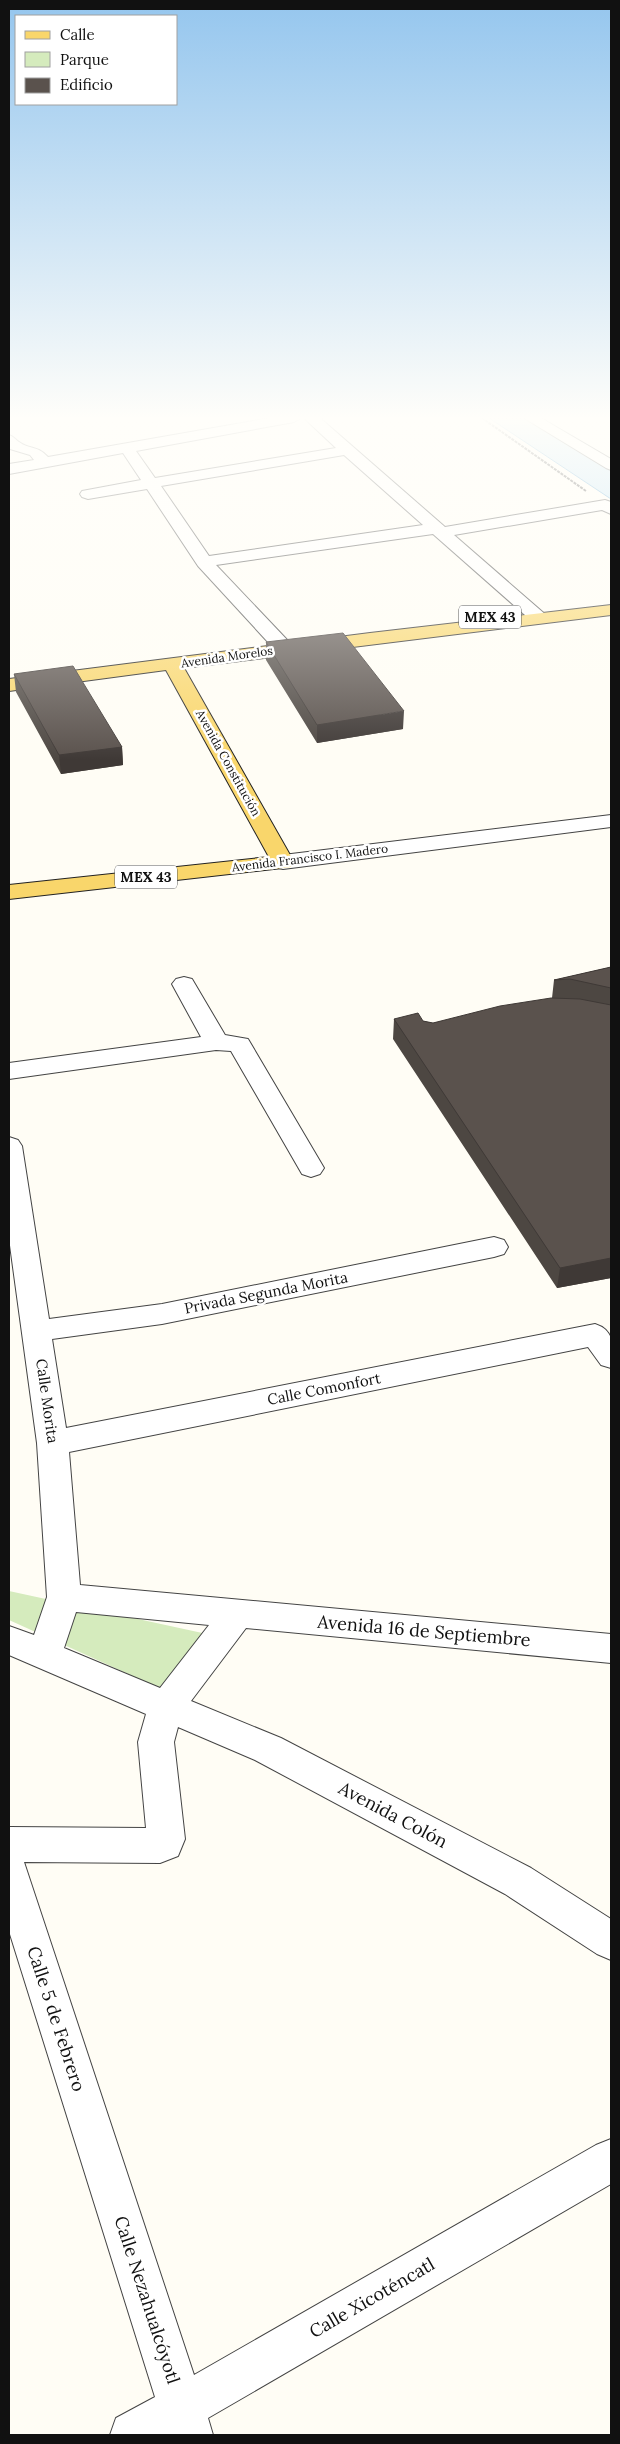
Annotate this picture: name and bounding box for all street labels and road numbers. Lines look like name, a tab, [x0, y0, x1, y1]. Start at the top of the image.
road number: MEX 43	[459, 606, 521, 628]
street label: Avenida Morelos	[179, 643, 274, 670]
street label: Avenida Constitución	[192, 706, 264, 819]
street label: Avenida Francisco I. Madero	[230, 840, 389, 875]
road number: MEX 43	[115, 866, 177, 889]
street label: Privada Segunda Morita	[183, 1267, 350, 1318]
street label: Calle Morita	[32, 1357, 63, 1445]
street label: Calle Comonfort	[266, 1368, 382, 1409]
street label: Avenida 16 de Septiembre	[316, 1610, 532, 1651]
street label: Avenida Colón	[334, 1776, 452, 1853]
street label: Calle 5 de Febrero	[22, 1943, 91, 2094]
street label: Calle Nezahualcóyotl	[109, 2213, 186, 2387]
street label: Calle Xicoténcatl	[305, 2252, 439, 2343]

